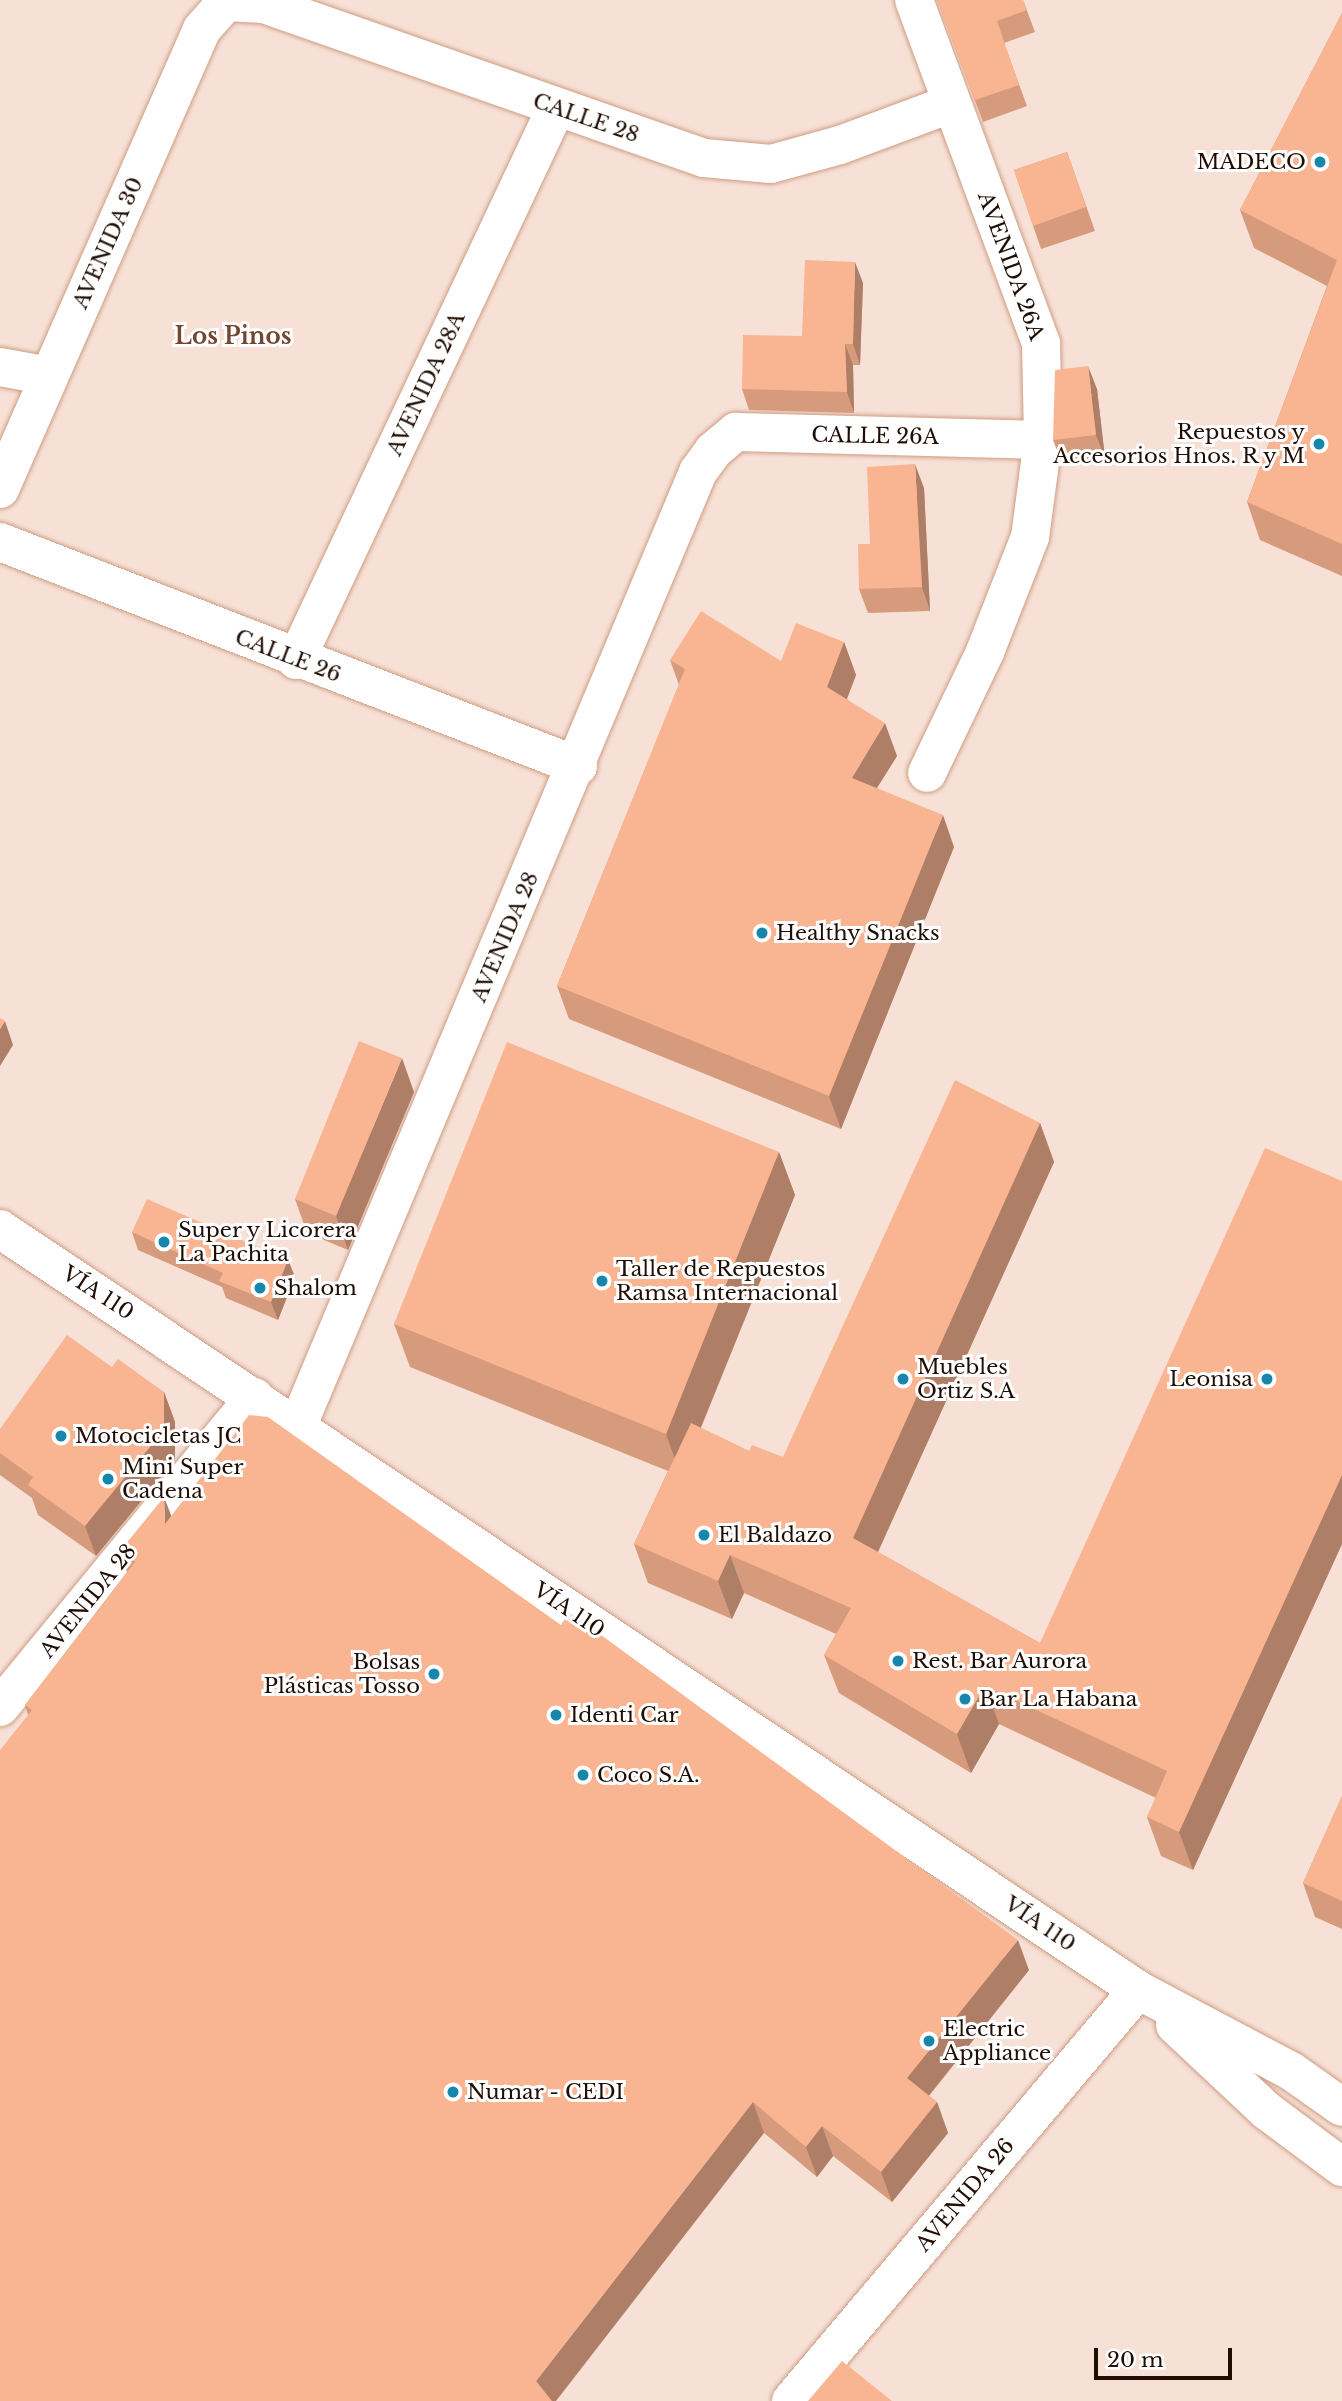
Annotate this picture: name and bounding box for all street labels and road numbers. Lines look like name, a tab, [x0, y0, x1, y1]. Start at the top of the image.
street label: CALLE 28	[530, 88, 642, 148]
street label: AVENIDA 30	[68, 173, 148, 313]
street label: AVENIDA 26A	[972, 188, 1050, 344]
street label: AVENIDA 28A	[382, 308, 470, 460]
street label: CALLE 26A	[811, 422, 939, 450]
street label: CALLE 26	[232, 624, 344, 688]
street label: AVENIDA 28	[466, 868, 544, 1006]
street label: VÍA 110	[57, 1260, 139, 1326]
street label: AVENIDA 28	[34, 1539, 142, 1663]
street label: VÍA 110	[528, 1577, 610, 1643]
street label: VÍA 110	[999, 1891, 1081, 1957]
street label: AVENIDA 26	[910, 2133, 1020, 2257]

